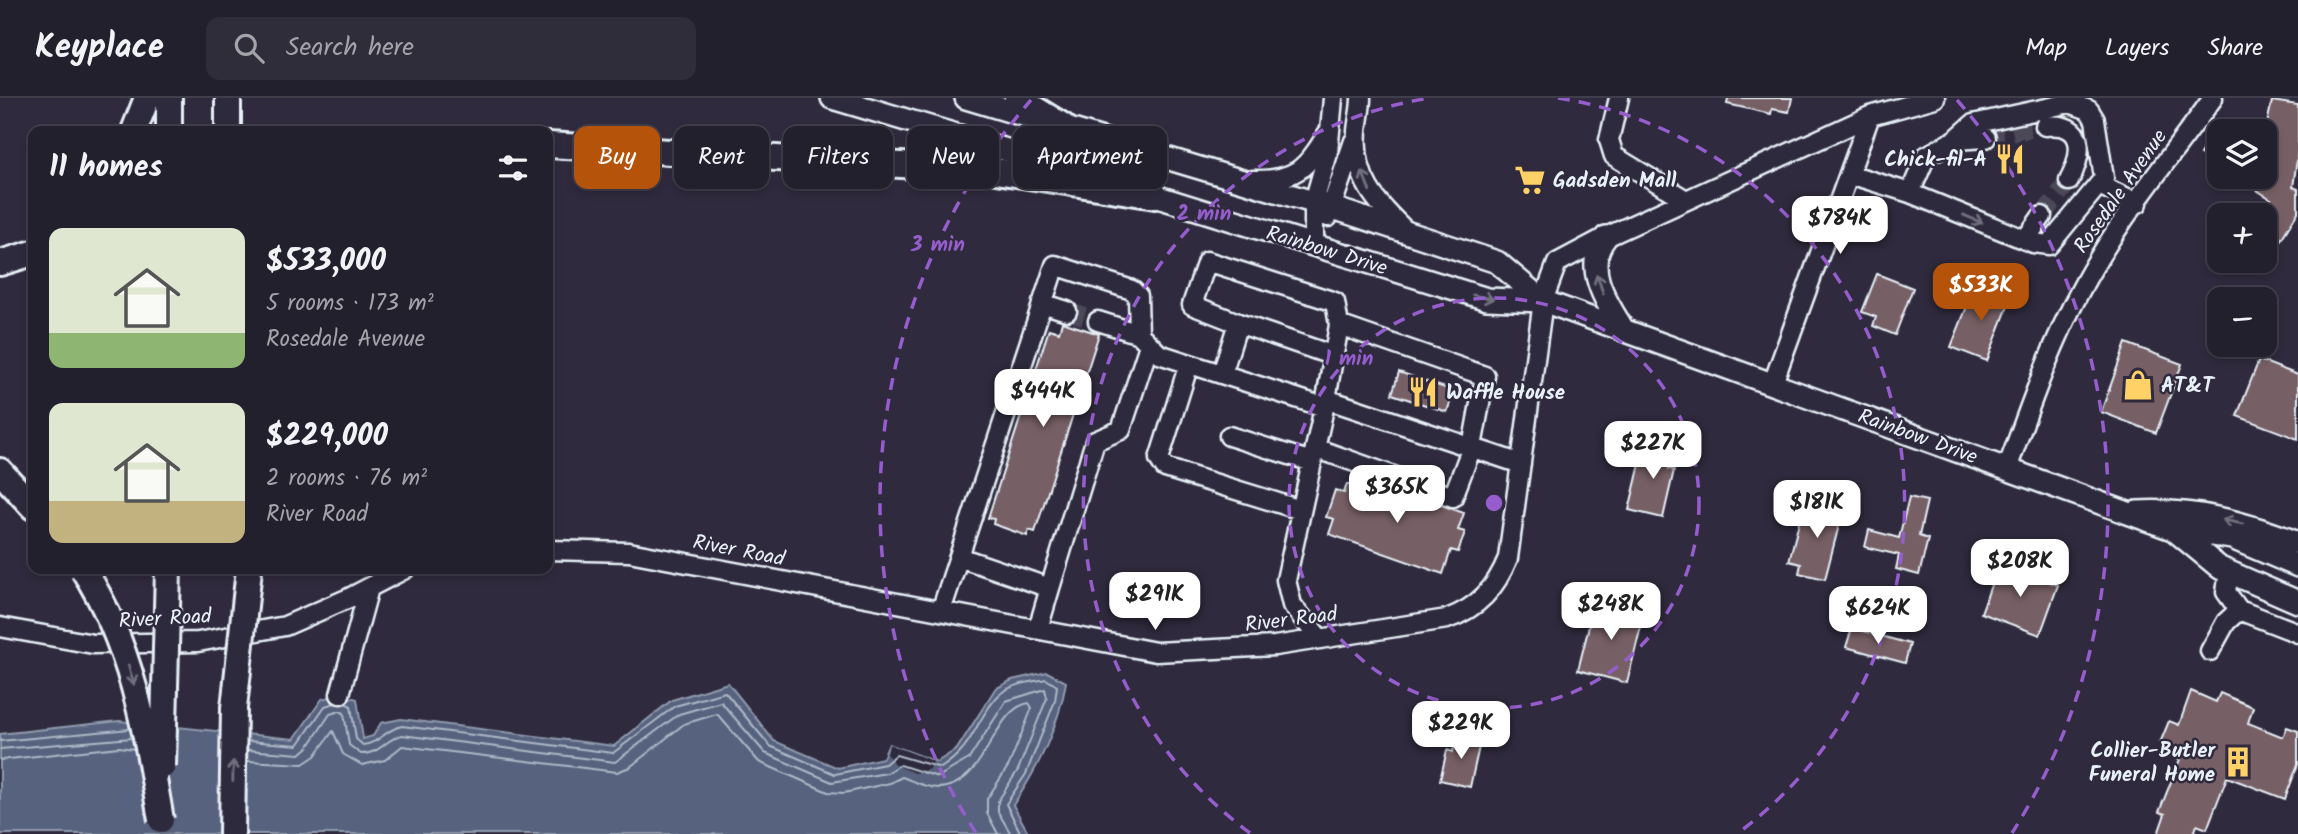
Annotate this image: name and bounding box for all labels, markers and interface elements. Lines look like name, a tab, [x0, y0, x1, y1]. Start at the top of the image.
search box	[206, 17, 696, 80]
text: Keyplace	[35, 22, 164, 75]
text: Search here	[286, 27, 414, 69]
icon: search	[230, 29, 268, 67]
text: Map	[2025, 29, 2067, 68]
text: Layers	[2105, 29, 2169, 68]
text: Share	[2207, 29, 2263, 68]
map controls	[2207, 119, 2277, 357]
button: layers	[2207, 119, 2277, 189]
street label: Rosedale Avenue	[2066, 122, 2177, 261]
chip: Buy	[574, 126, 660, 189]
chip: Rent	[674, 126, 769, 189]
chip: Filters	[783, 126, 893, 189]
chip: New	[907, 126, 999, 189]
chip: Apartment	[1013, 126, 1167, 189]
restaurant icon: Chick-fil-A	[1993, 142, 2027, 176]
text: 11 homes	[49, 144, 162, 192]
place label: Chick-fil-A	[1884, 144, 1987, 177]
icon: filters	[494, 149, 532, 187]
supermarket icon: Gadsden Mall	[1513, 163, 1547, 197]
place label: Gadsden Mall	[1553, 165, 1677, 198]
one-way arrow	[1358, 171, 1371, 192]
pin: $784K	[1791, 197, 1889, 256]
text: 2 min	[1177, 198, 1231, 231]
text: $784K	[1808, 201, 1872, 237]
button: +	[2207, 203, 2277, 273]
one-way arrow	[1961, 213, 1983, 226]
street label: Rainbow Drive	[1262, 217, 1392, 286]
text: 3 min	[910, 229, 965, 262]
text: $533,000	[266, 238, 386, 286]
icon: home	[105, 256, 189, 340]
pin: $533K	[1932, 264, 2030, 323]
text: $533K	[1949, 268, 2013, 304]
one-way arrow	[1593, 273, 1605, 295]
text: 5 rooms · 173 m²	[266, 286, 434, 322]
button: −	[2207, 287, 2277, 357]
one-way arrow	[1471, 291, 1494, 304]
text: Rosedale Avenue	[266, 322, 425, 358]
text: 1 min	[1325, 343, 1373, 376]
shop icon: AT&T	[2121, 368, 2155, 402]
pin: $444K	[994, 370, 1092, 429]
place label: AT&T	[2161, 370, 2216, 403]
text: $444K	[1010, 374, 1076, 410]
restaurant icon: Waffle House	[1406, 375, 1440, 409]
place label: Waffle House	[1446, 377, 1565, 410]
street label: Rainbow Drive	[1853, 400, 1982, 475]
text: $229,000	[266, 413, 388, 461]
pin: $227K	[1604, 422, 1702, 481]
text: $227K	[1620, 426, 1686, 462]
icon: home	[105, 431, 189, 515]
text: 2 rooms · 76 m²	[266, 461, 427, 497]
pin: $365K	[1348, 466, 1446, 525]
text: $365K	[1365, 470, 1429, 506]
pin: $181K	[1768, 480, 1866, 540]
text: $181K	[1790, 485, 1844, 521]
centre of rings	[1482, 491, 1506, 515]
text: River Road	[266, 497, 368, 533]
one-way arrow	[2222, 514, 2245, 528]
street label: River Road	[690, 526, 788, 577]
pin: $208K	[1971, 540, 2069, 599]
text: $208K	[1987, 544, 2053, 580]
pin: $291K	[1106, 573, 1204, 632]
text: $291K	[1125, 577, 1185, 613]
pin: $248K	[1562, 582, 1660, 642]
text: $248K	[1578, 587, 1644, 623]
pin: $624K	[1829, 587, 1927, 646]
text: $624K	[1845, 591, 1911, 627]
street label: River Road	[1243, 598, 1340, 643]
street label: River Road	[118, 601, 213, 638]
one-way arrow	[125, 664, 138, 686]
pin: $229K	[1412, 702, 1510, 761]
text: $229K	[1428, 706, 1494, 742]
place label: Collier-Butler Funeral Home	[2089, 735, 2216, 792]
building icon: Collier-Butler Funeral Home	[2221, 745, 2255, 779]
one-way arrow	[226, 760, 240, 783]

